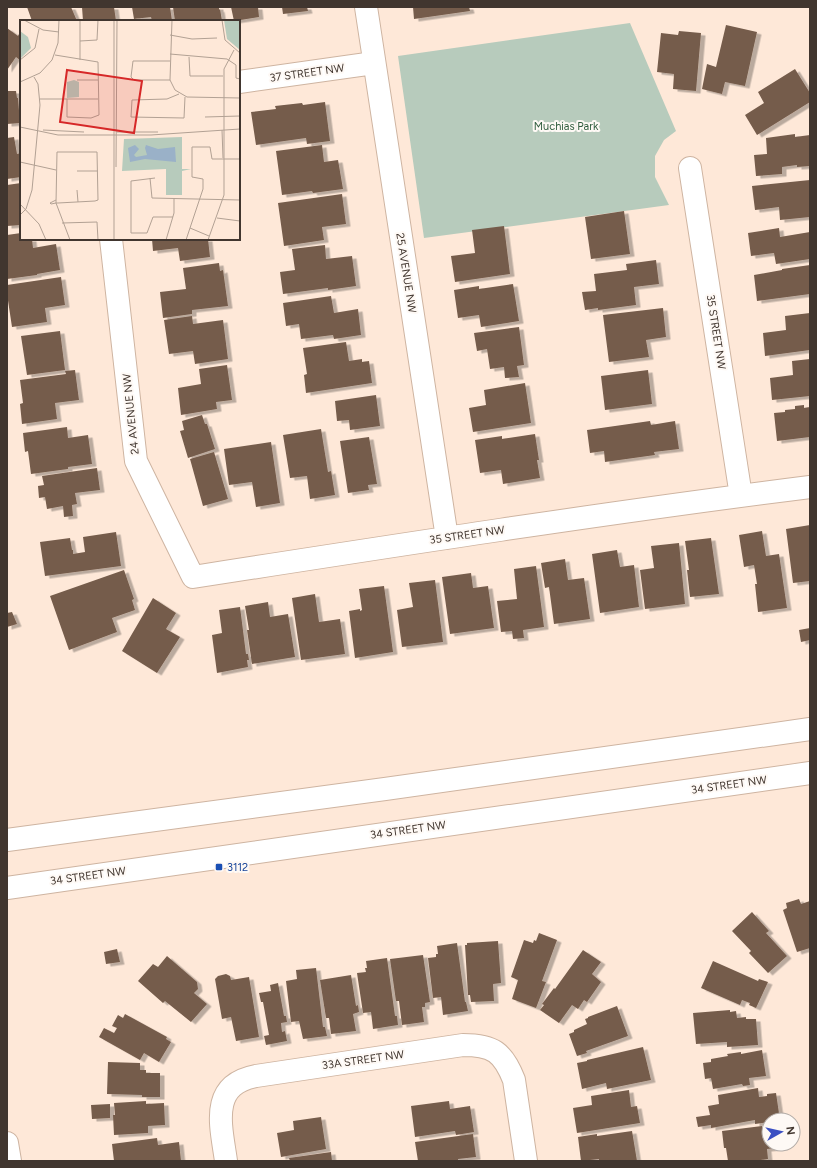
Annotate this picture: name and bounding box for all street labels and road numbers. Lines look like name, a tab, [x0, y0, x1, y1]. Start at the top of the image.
street label: 37 STREET NW	[269, 61, 346, 85]
street label: 25 AVENUE NW	[393, 232, 419, 314]
street label: 35 STREET NW	[704, 294, 728, 371]
street label: 24 AVENUE NW	[120, 372, 142, 455]
street label: 35 STREET NW	[429, 523, 506, 547]
street label: 34 STREET NW	[690, 773, 768, 797]
street label: 34 STREET NW	[369, 818, 447, 842]
street label: 34 STREET NW	[49, 864, 127, 888]
street label: 33A STREET NW	[321, 1048, 405, 1072]

